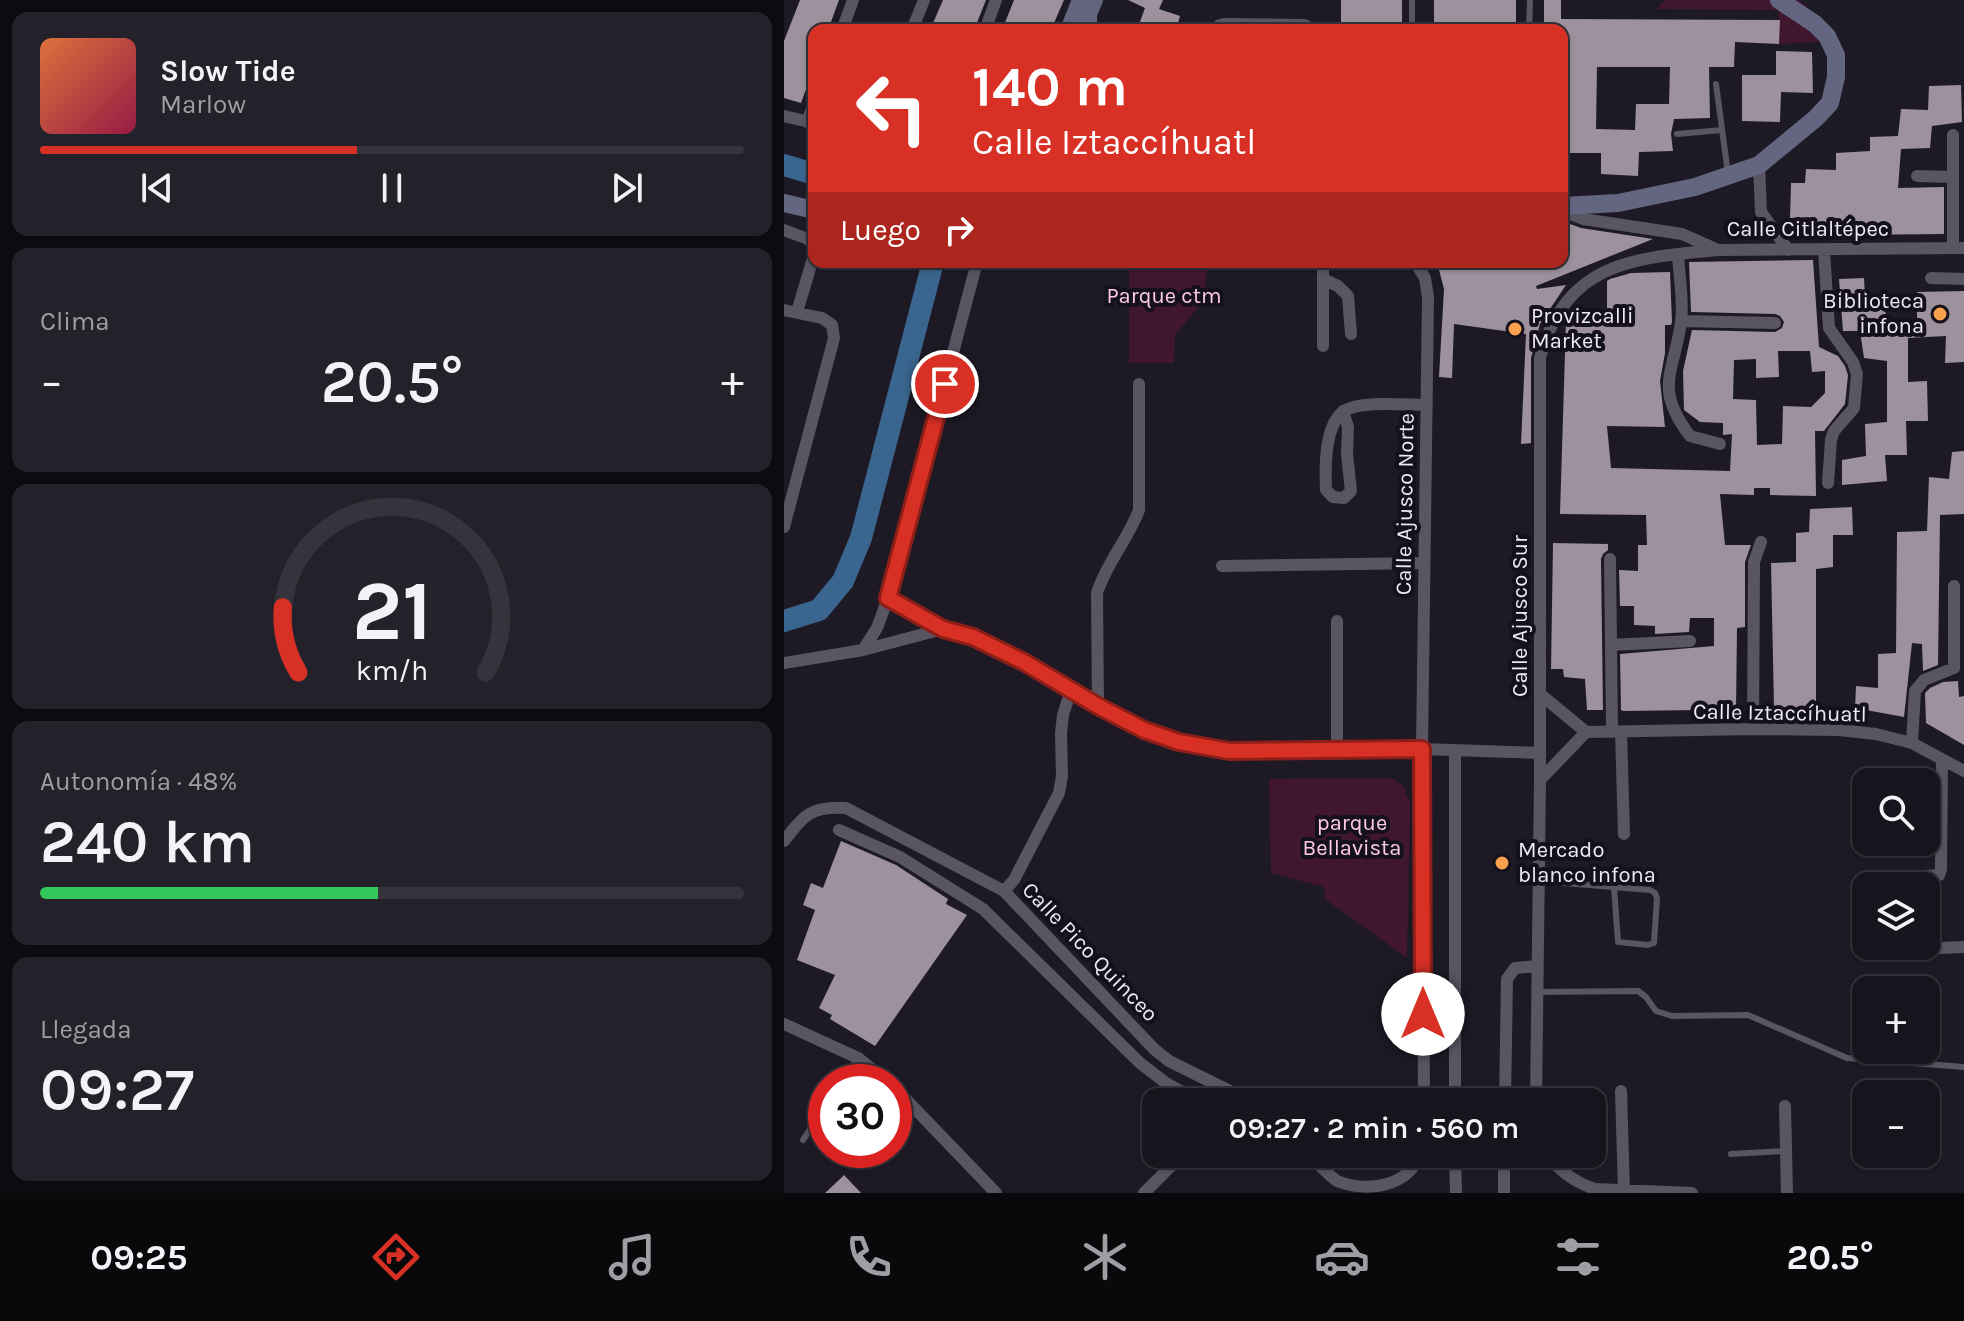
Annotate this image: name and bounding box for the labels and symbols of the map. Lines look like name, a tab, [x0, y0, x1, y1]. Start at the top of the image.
street label: Calle Citlaltépec	[1727, 216, 1889, 242]
park label: Parque ctm	[1106, 283, 1222, 309]
place label: Biblioteca infona	[1823, 288, 1924, 339]
place label: Provizcalli Market	[1531, 303, 1634, 354]
marker: Biblioteca infona	[1931, 305, 1949, 323]
marker: Provizcalli Market	[1506, 320, 1524, 338]
pin	[911, 350, 979, 418]
street label: Calle Ajusco Norte	[1390, 413, 1420, 595]
street label: Calle Ajusco Sur	[1507, 535, 1533, 697]
street label: Calle Iztaccíhuatl	[1693, 698, 1867, 728]
park label: parque Bellavista	[1303, 810, 1401, 861]
place label: Mercado blanco infona	[1518, 837, 1656, 888]
marker: Mercado blanco infona	[1493, 854, 1511, 872]
street label: Calle Pico Quinceo	[1017, 877, 1163, 1027]
position arrow	[1381, 972, 1465, 1056]
speed limit sign: 30	[808, 1064, 912, 1168]

